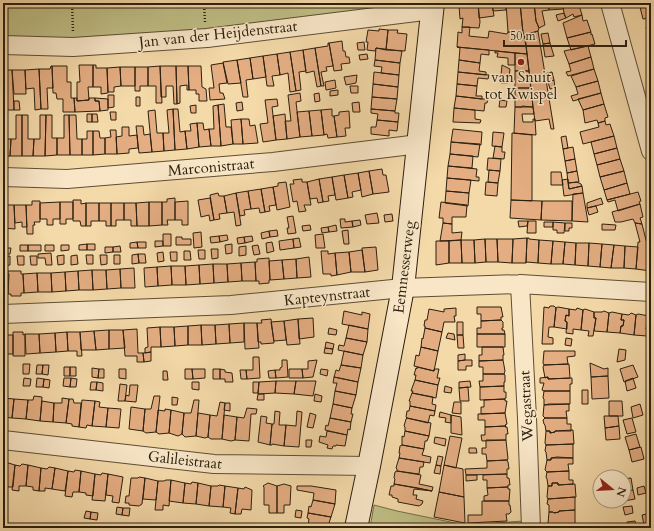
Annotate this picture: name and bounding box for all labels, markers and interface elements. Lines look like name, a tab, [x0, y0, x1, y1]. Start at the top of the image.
street label: Jan van der Heijdenstraat	[136, 16, 298, 52]
scale bar	[504, 22, 626, 48]
text: 50 m	[510, 28, 537, 44]
marker: van Snuit tot Kwispel	[516, 57, 526, 67]
place label: van Snuit tot Kwispel	[485, 67, 558, 104]
street label: Marconistraat	[167, 153, 255, 181]
street label: Eemnesserweg	[388, 219, 420, 315]
street label: Kapteynstraat	[283, 282, 371, 310]
street label: Wegastraat	[514, 370, 538, 443]
street label: Galileistraat	[147, 446, 223, 474]
north arrow	[592, 469, 632, 509]
text: N	[612, 485, 630, 499]

